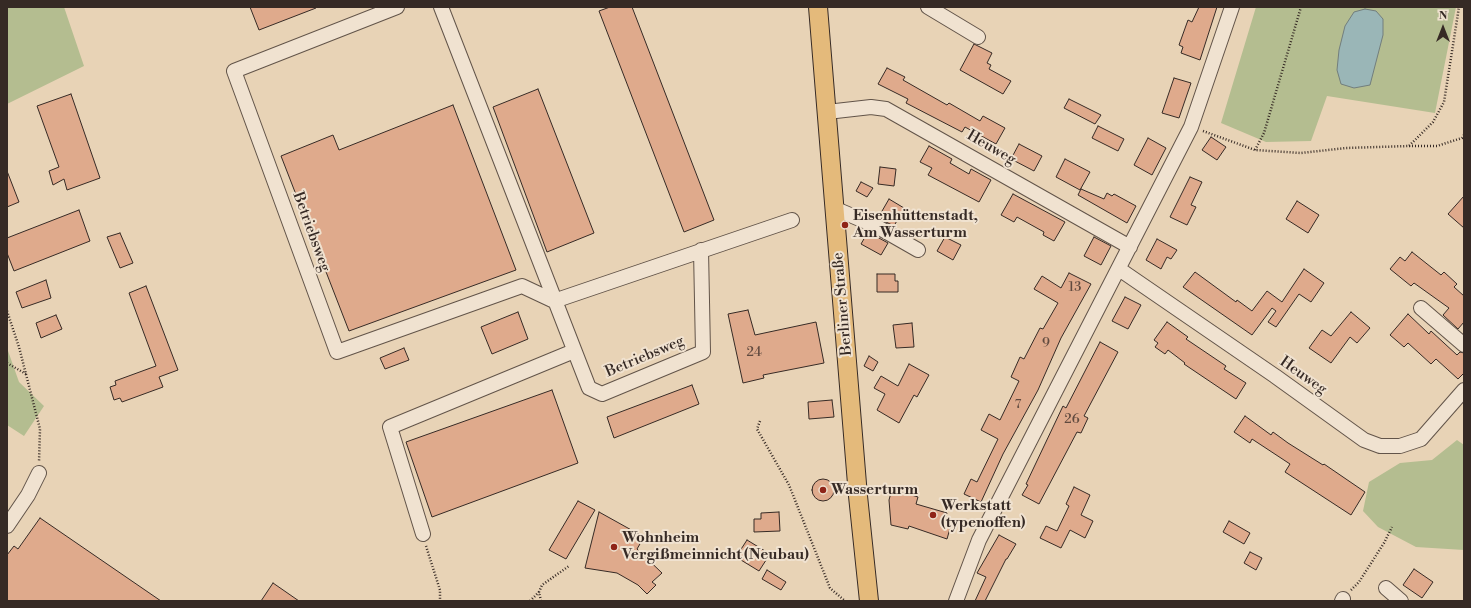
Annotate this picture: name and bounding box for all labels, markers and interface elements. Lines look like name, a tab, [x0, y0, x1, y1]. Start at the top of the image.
north arrow	[1423, 8, 1463, 48]
text: N	[1439, 9, 1447, 23]
street label: Heuweg	[963, 127, 1019, 169]
street label: Betriebsweg	[288, 190, 334, 274]
place label: Eisenhüttenstadt, Am Wasserturm	[853, 207, 978, 242]
marker: Eisenhüttenstadt, Am Wasserturm	[840, 220, 850, 230]
street label: Berliner Straße	[830, 252, 856, 356]
house number: 13	[1069, 280, 1081, 296]
street label: Betriebsweg	[603, 332, 687, 382]
house number: 9	[1042, 336, 1050, 352]
house number: 24	[746, 345, 762, 361]
street label: Heuweg	[1276, 353, 1330, 399]
house number: 7	[1015, 397, 1021, 413]
house number: 26	[1064, 412, 1080, 428]
place label: Wasserturm	[831, 481, 918, 499]
marker: Wasserturm	[818, 485, 828, 495]
place label: Werkstatt (typenoffen)	[941, 497, 1025, 532]
marker: Werkstatt (typenoffen)	[928, 510, 938, 520]
place label: Wohnheim Vergißmeinnicht (Neubau)	[622, 529, 809, 564]
marker: Wohnheim Vergißmeinnicht (Neubau)	[609, 542, 619, 552]

